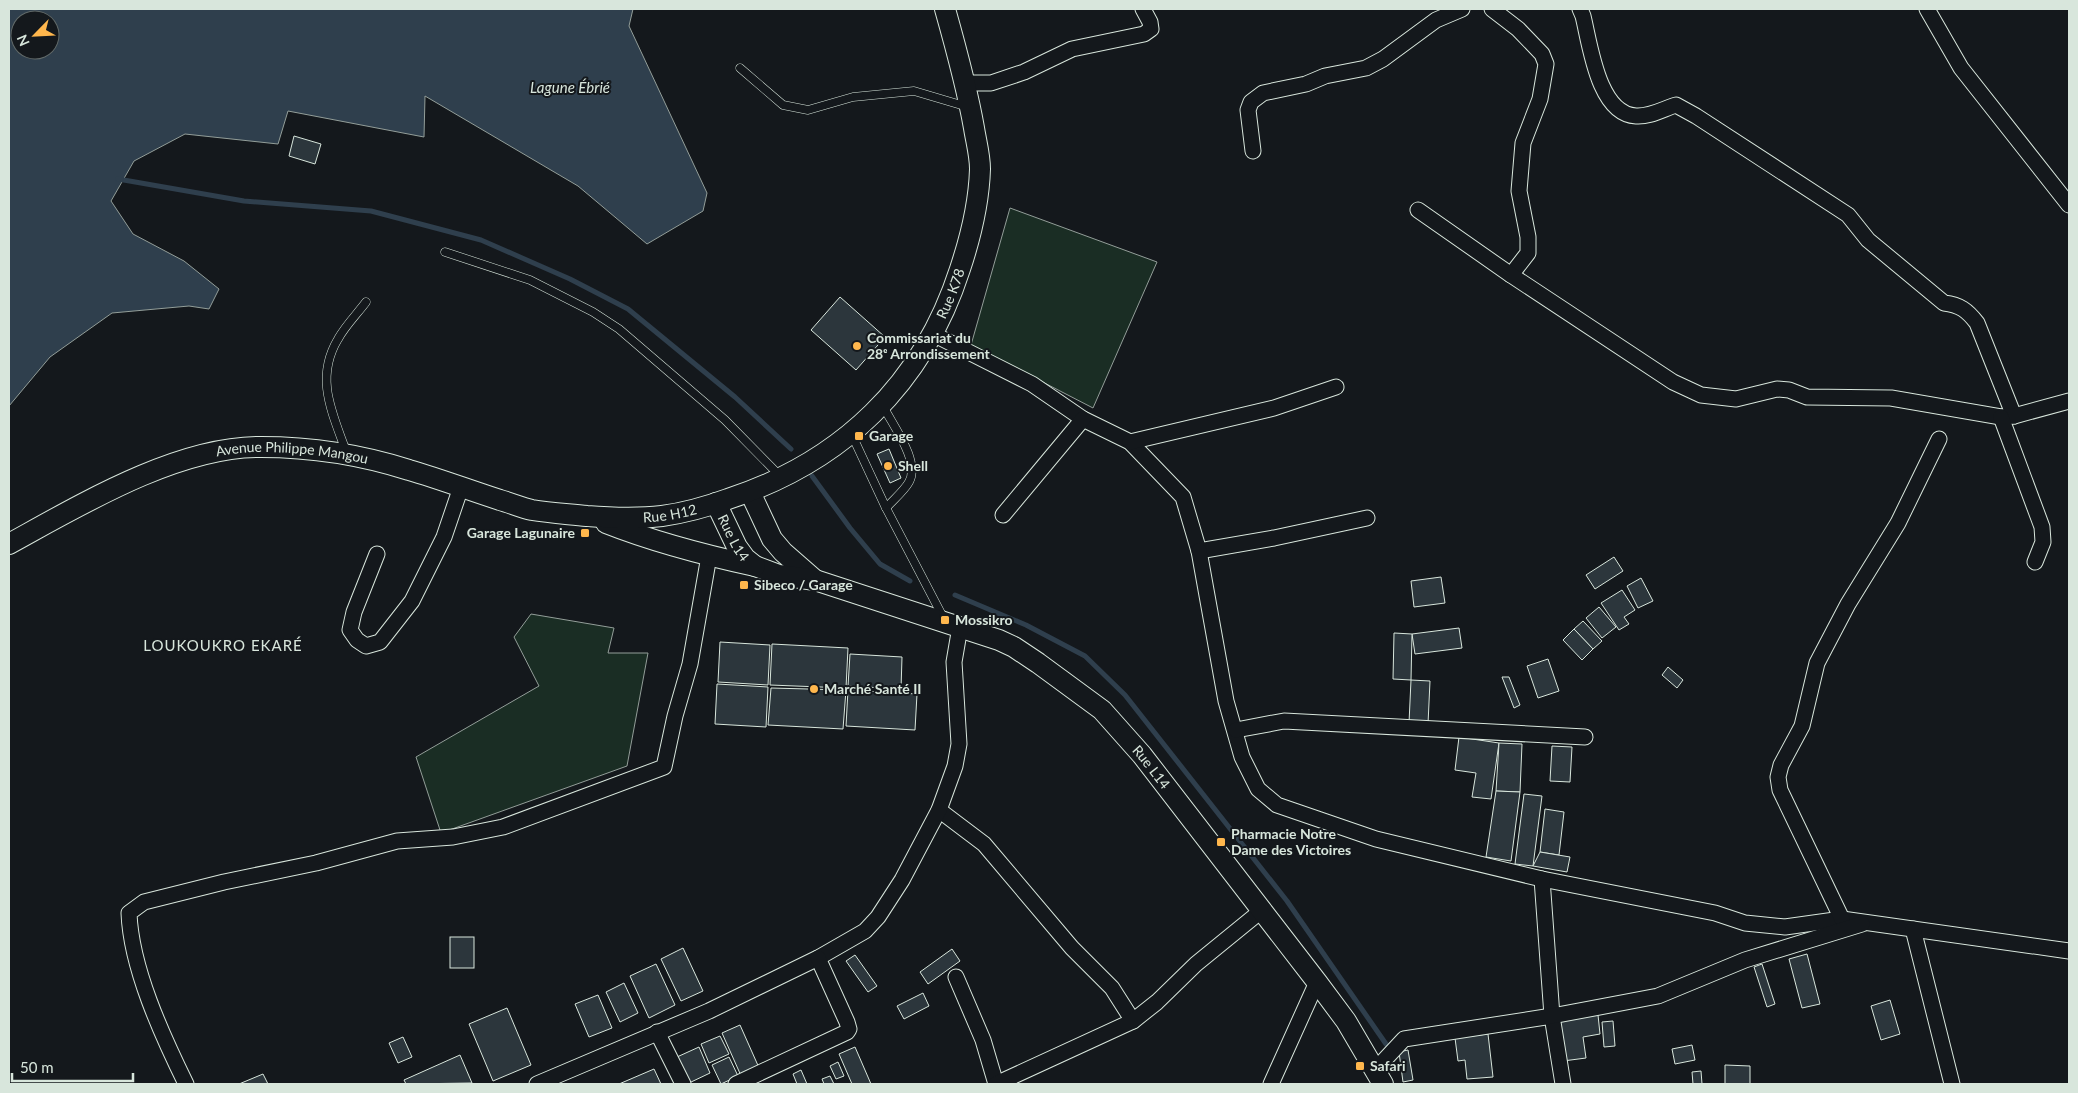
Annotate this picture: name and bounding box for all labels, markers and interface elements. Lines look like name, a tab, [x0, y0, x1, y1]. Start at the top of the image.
north arrow	[10, 10, 60, 60]
text: N	[13, 32, 33, 49]
water label: Lagune Ébrié	[530, 78, 610, 96]
street label: Rue K78	[932, 266, 968, 321]
place label: Commissariat du 28ᵉ Arrondissement	[867, 329, 990, 362]
marker: Commissariat du 28ᵉ Arrondissement	[851, 340, 863, 352]
place label: Garage	[869, 427, 914, 444]
marker: Garage	[853, 430, 865, 442]
street label: Avenue Philippe Mangou	[214, 438, 370, 467]
place label: Shell	[898, 457, 928, 474]
marker: Shell	[882, 460, 894, 472]
street label: Rue H12	[642, 500, 698, 526]
street label: Rue L14	[715, 511, 753, 564]
place label: Garage Lagunaire	[467, 524, 576, 541]
marker: Garage Lagunaire	[579, 527, 591, 539]
place label: Sibeco / Garage	[754, 576, 853, 593]
marker: Sibeco / Garage	[738, 579, 750, 591]
place label: Mossikro	[955, 611, 1012, 628]
marker: Mossikro	[939, 614, 951, 626]
district label: LOUKOUKRO EKARÉ	[143, 636, 303, 654]
place label: Marché Santé II	[824, 680, 922, 697]
marker: Marché Santé II	[808, 683, 820, 695]
street label: Rue L14	[1129, 742, 1174, 792]
place label: Pharmacie Notre Dame des Victoires	[1231, 825, 1351, 858]
marker: Pharmacie Notre Dame des Victoires	[1215, 836, 1227, 848]
scale bar	[12, 1050, 134, 1082]
place label: Safari	[1370, 1057, 1405, 1074]
text: 50 m	[20, 1058, 54, 1076]
marker: Safari	[1354, 1060, 1366, 1072]

